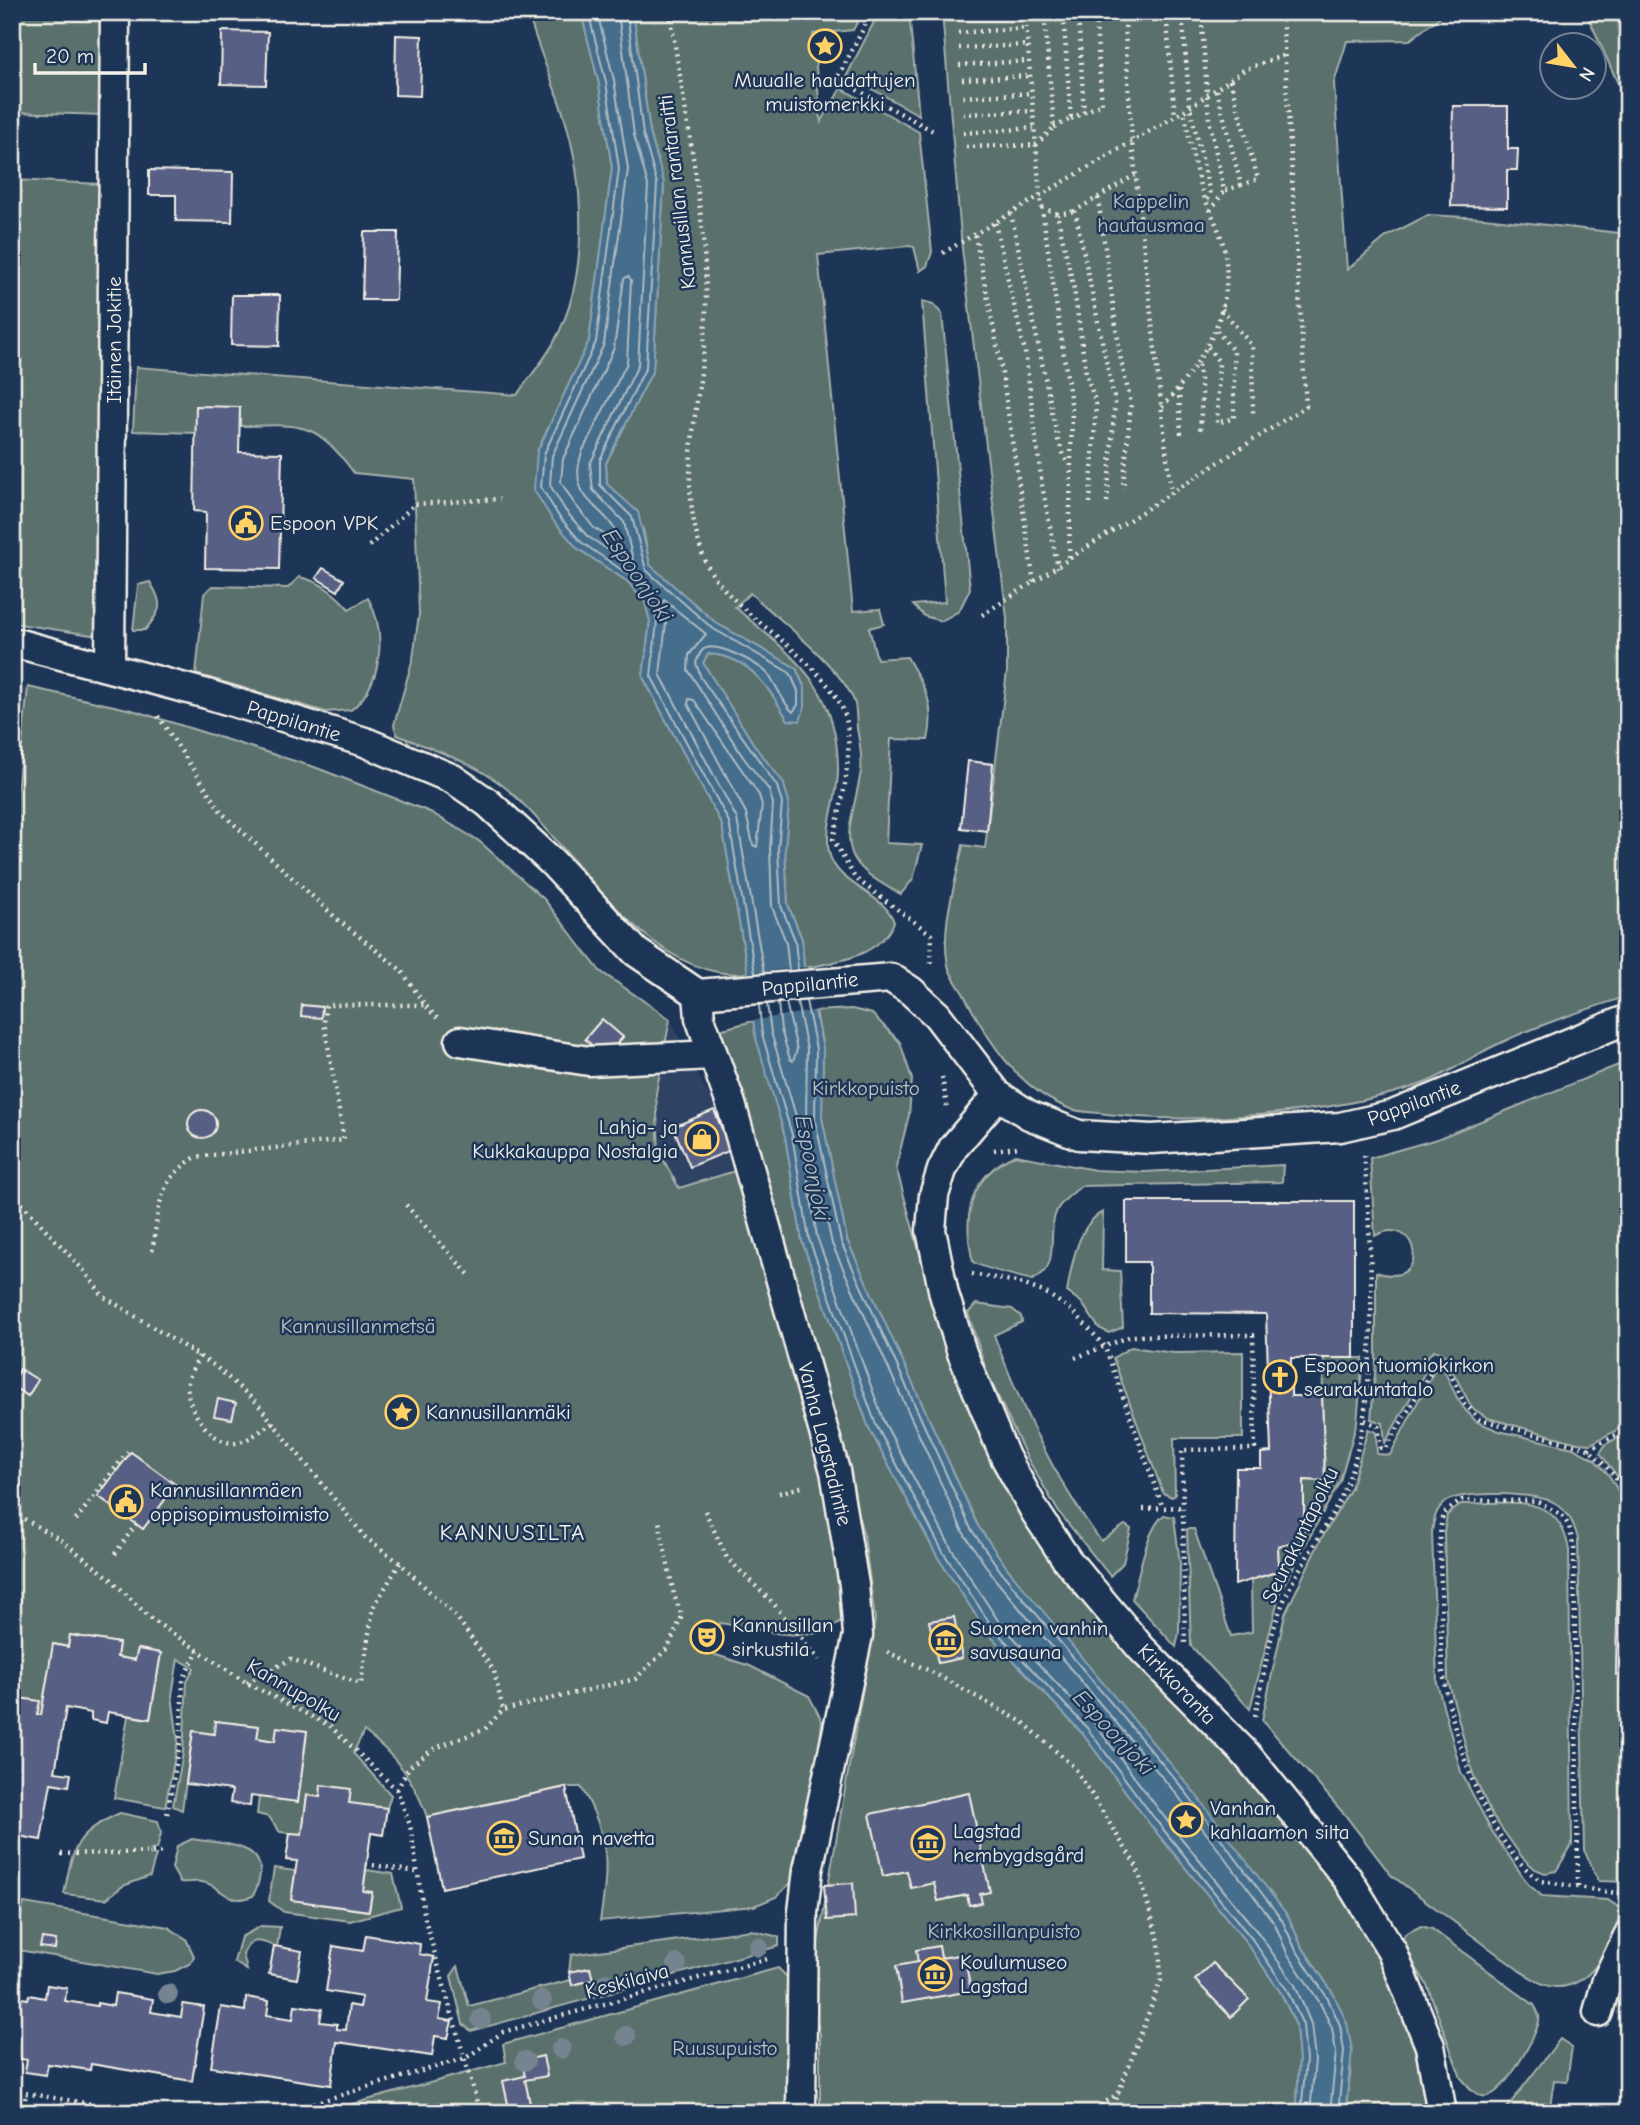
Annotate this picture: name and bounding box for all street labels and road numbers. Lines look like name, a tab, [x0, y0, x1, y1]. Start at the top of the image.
street label: Kannusillan rantaraitti	[653, 93, 701, 291]
street label: Itäinen Jokitie	[102, 277, 126, 403]
street label: Pappilantie	[244, 695, 344, 747]
street label: Pappilantie	[760, 967, 860, 1001]
street label: Pappilantie	[1364, 1075, 1464, 1131]
street label: Vanha Lagstadintie	[793, 1360, 857, 1528]
street label: Seurakuntapolku	[1257, 1463, 1343, 1607]
street label: Kirkkoranta	[1133, 1639, 1221, 1729]
street label: Kannupolku	[243, 1654, 345, 1726]
street label: Keskilaiva	[583, 1958, 671, 2004]

